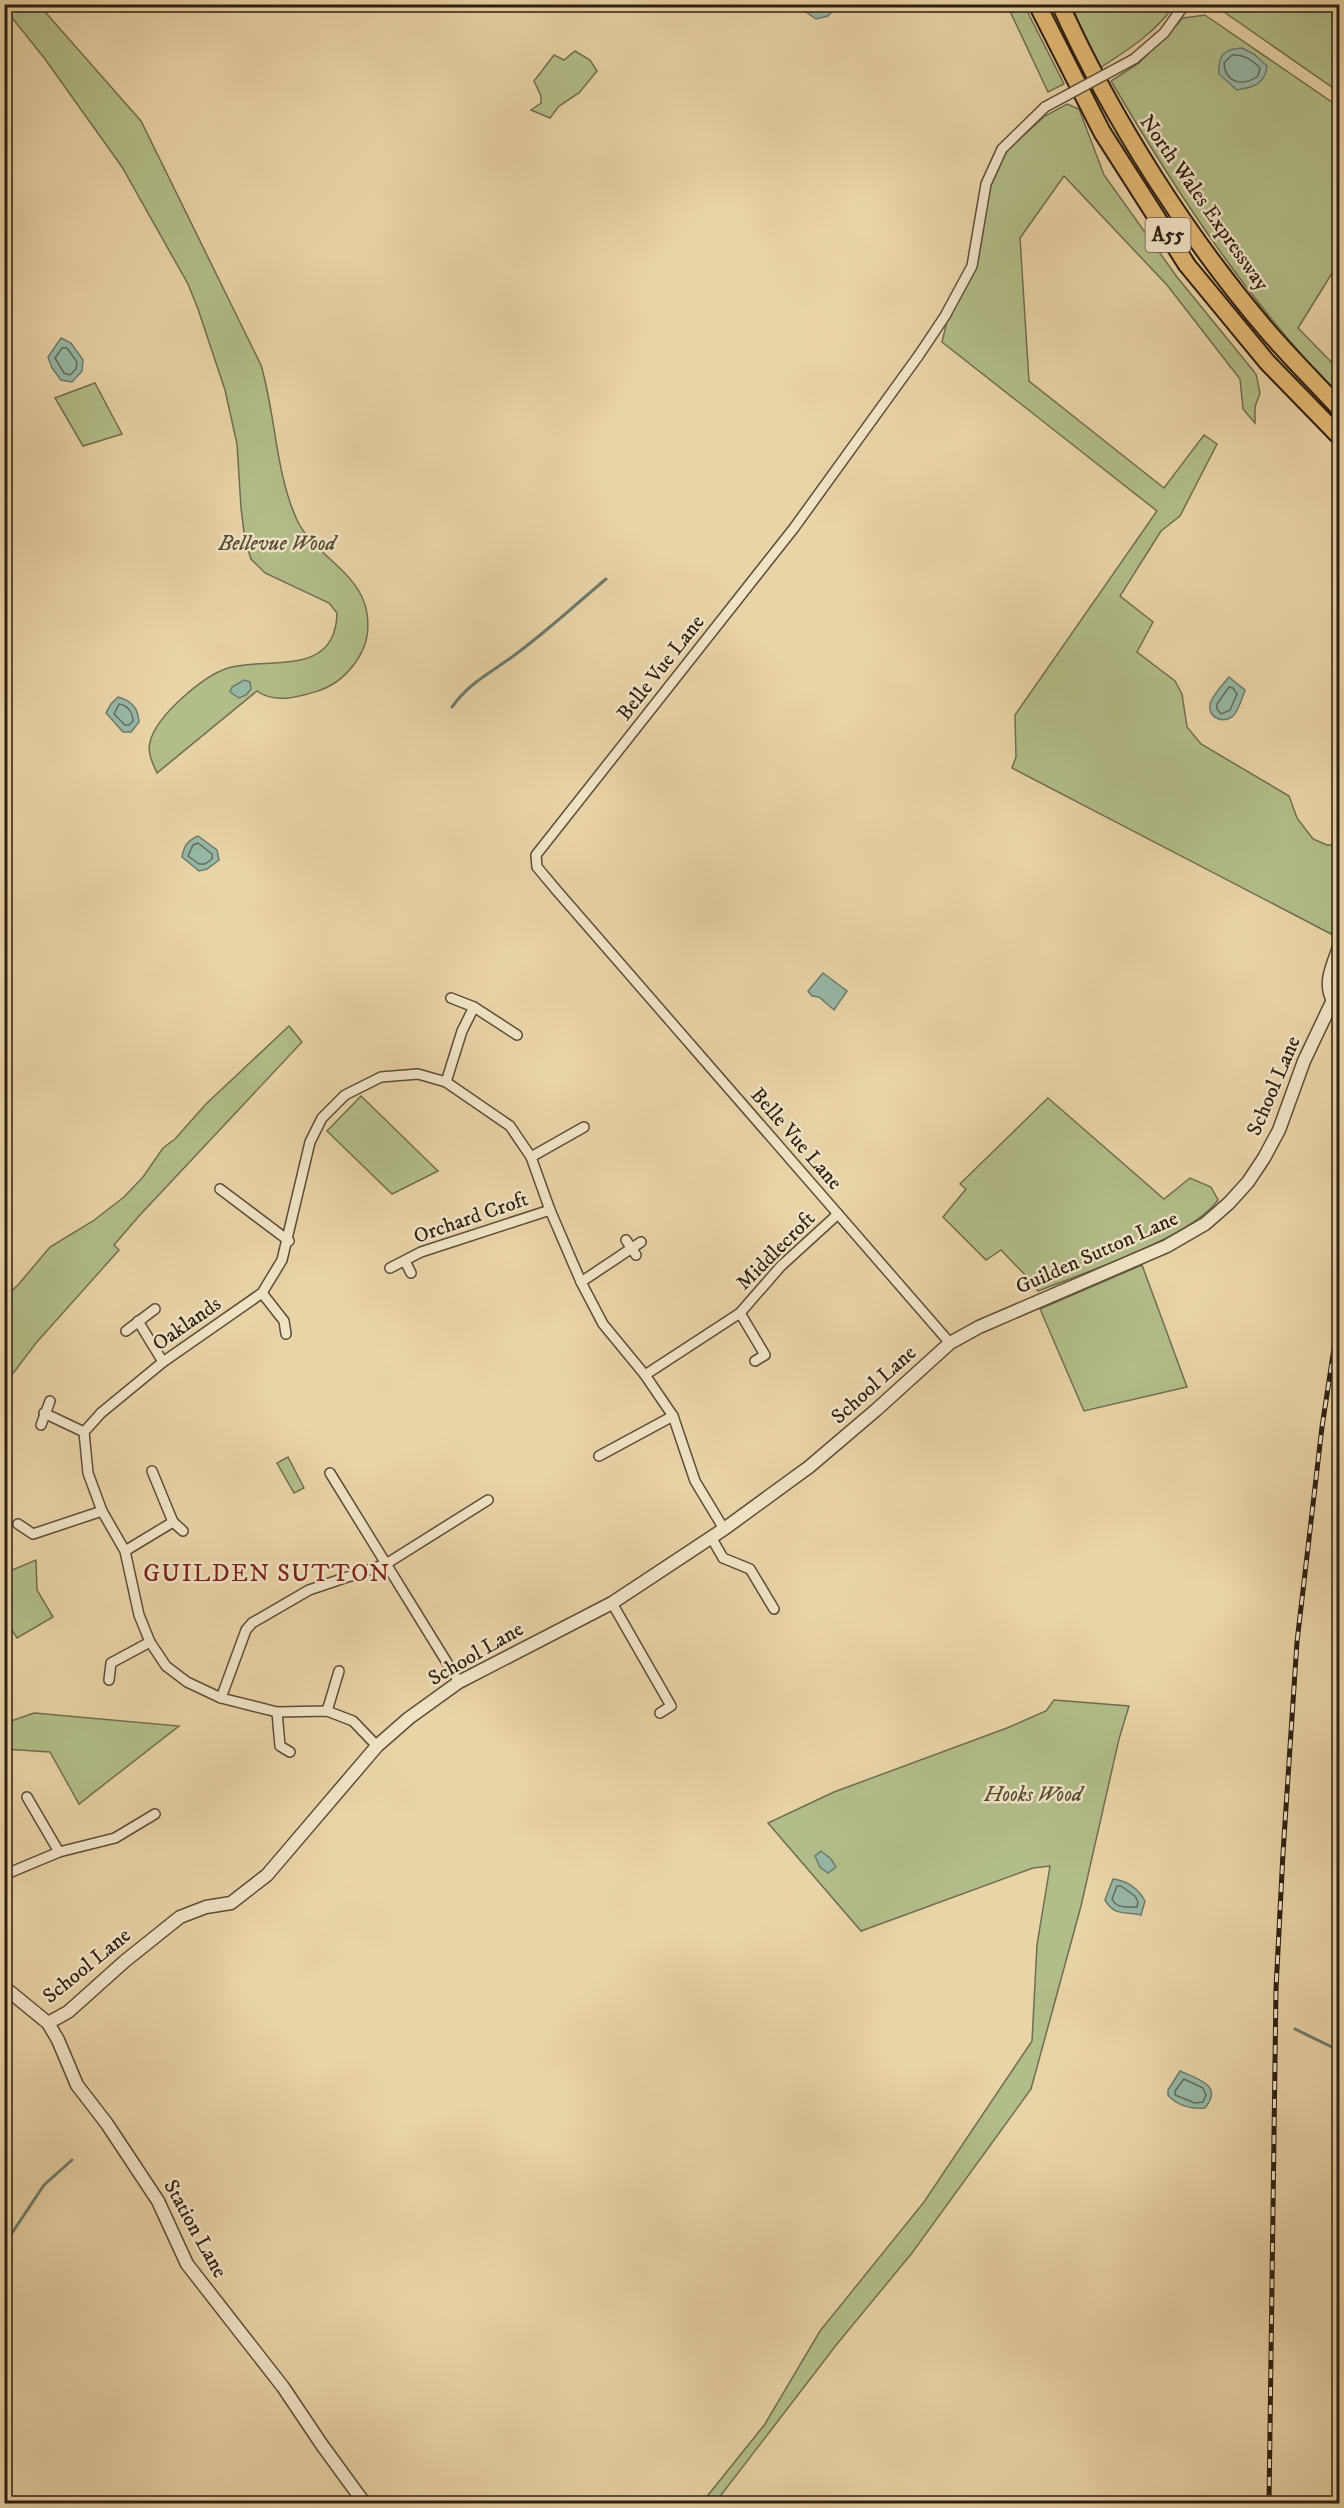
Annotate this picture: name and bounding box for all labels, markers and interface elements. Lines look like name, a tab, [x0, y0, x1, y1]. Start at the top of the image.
street label: North Wales Expressway	[1133, 110, 1275, 297]
road number: A55	[1146, 218, 1190, 252]
park label: Bellevue Wood	[217, 531, 339, 557]
street label: Belle Vue Lane	[612, 610, 710, 726]
street label: School Lane	[1241, 1032, 1307, 1140]
street label: Belle Vue Lane	[745, 1083, 848, 1196]
street label: Orchard Croft	[410, 1186, 532, 1250]
street label: Guilden Sutton Lane	[1012, 1205, 1183, 1300]
street label: Middlecroft	[731, 1206, 821, 1296]
street label: Oaklands	[148, 1291, 226, 1357]
street label: School Lane	[826, 1340, 922, 1430]
district label: GUILDEN SUTTON	[143, 1559, 391, 1589]
street label: School Lane	[424, 1616, 529, 1692]
park label: Hooks Wood	[983, 1782, 1085, 1808]
street label: School Lane	[38, 1922, 137, 2009]
street label: Station Lane	[157, 2175, 233, 2283]

